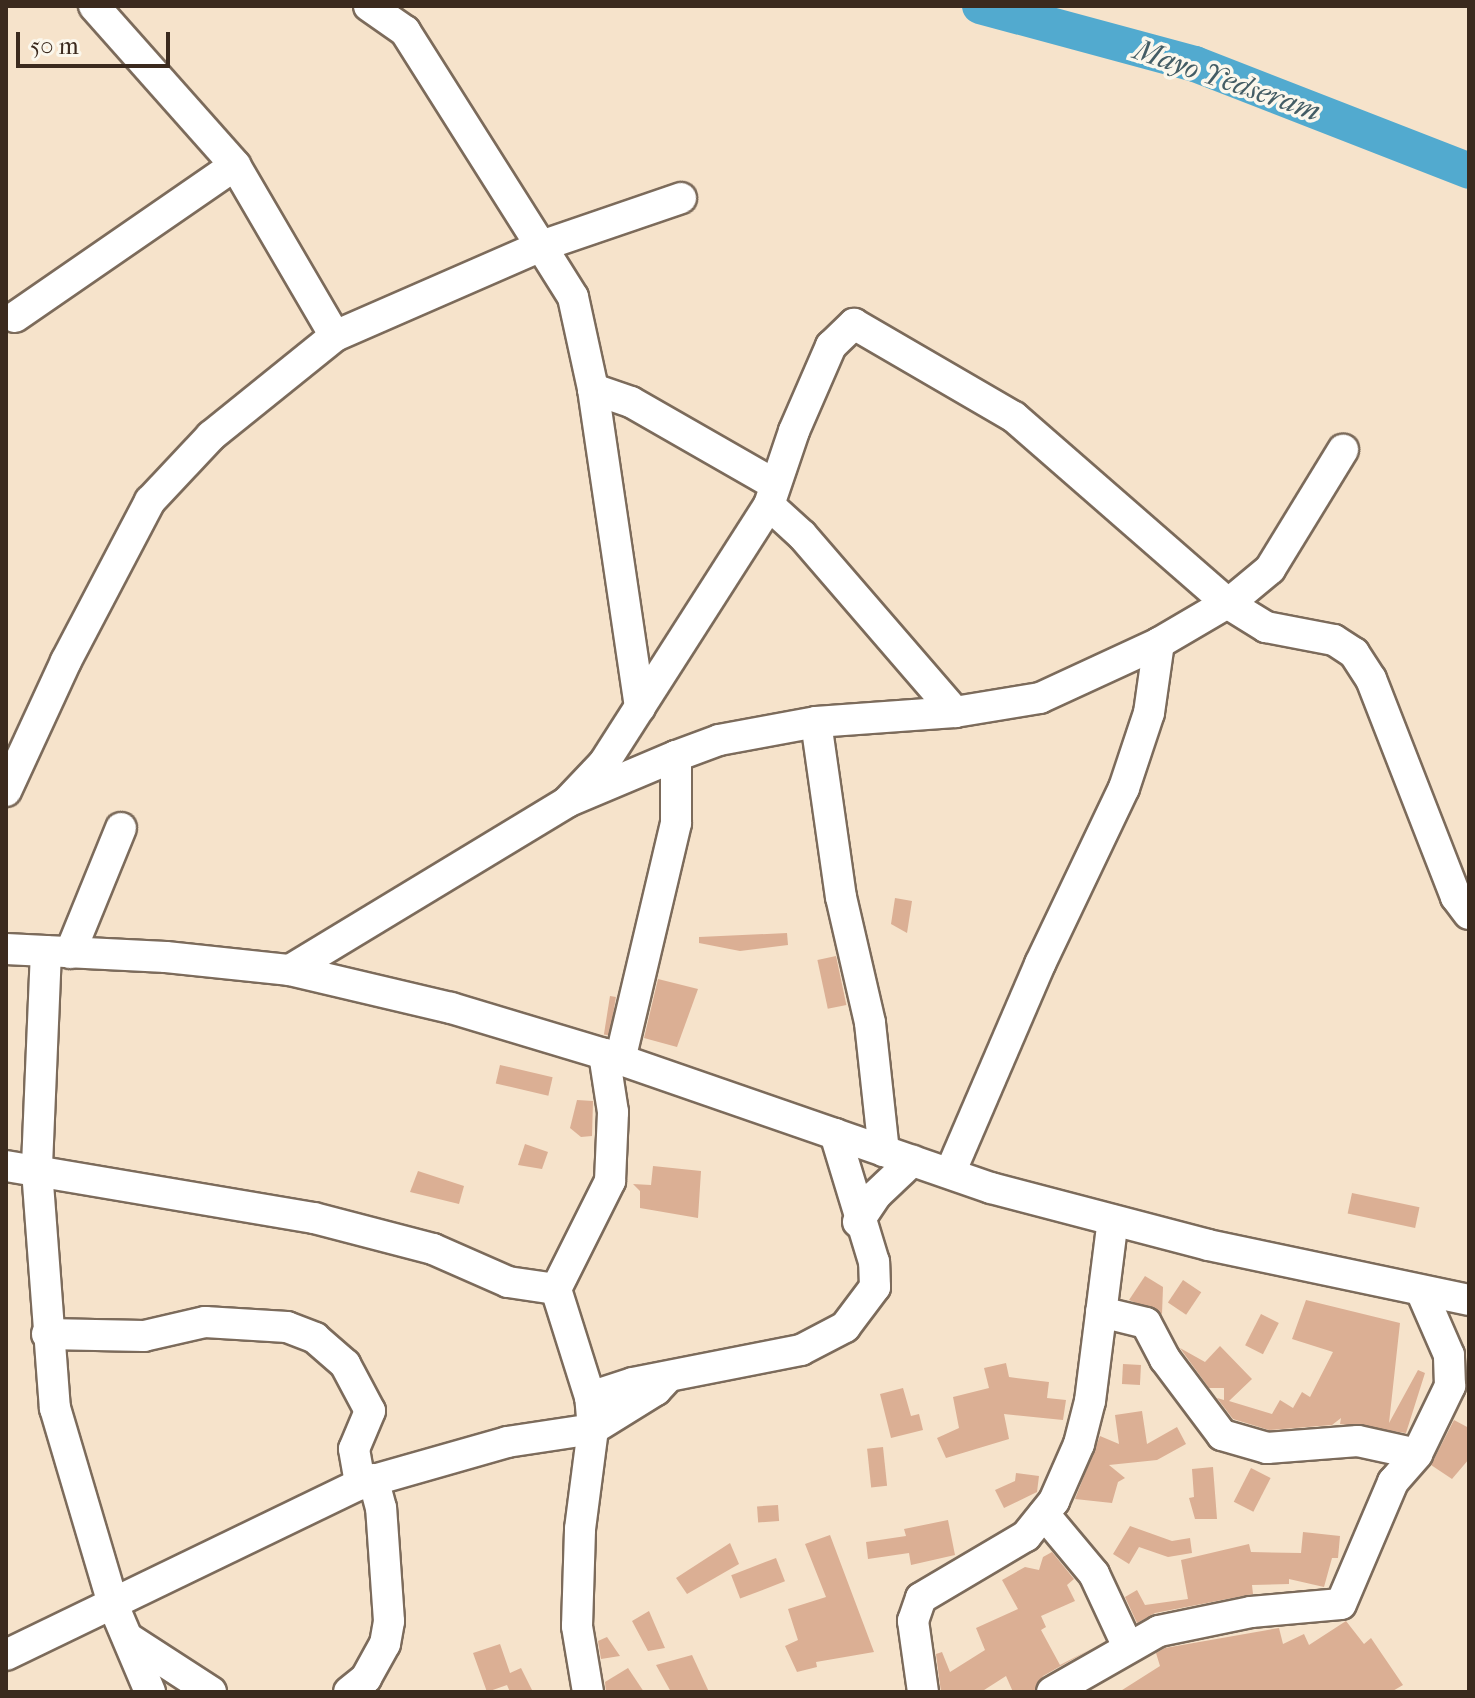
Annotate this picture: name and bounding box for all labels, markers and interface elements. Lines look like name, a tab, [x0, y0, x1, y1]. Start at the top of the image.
scale bar	[20, 16, 174, 66]
text: 50 m	[30, 32, 79, 60]
water label: Mayo Yedseram	[1129, 32, 1325, 130]

